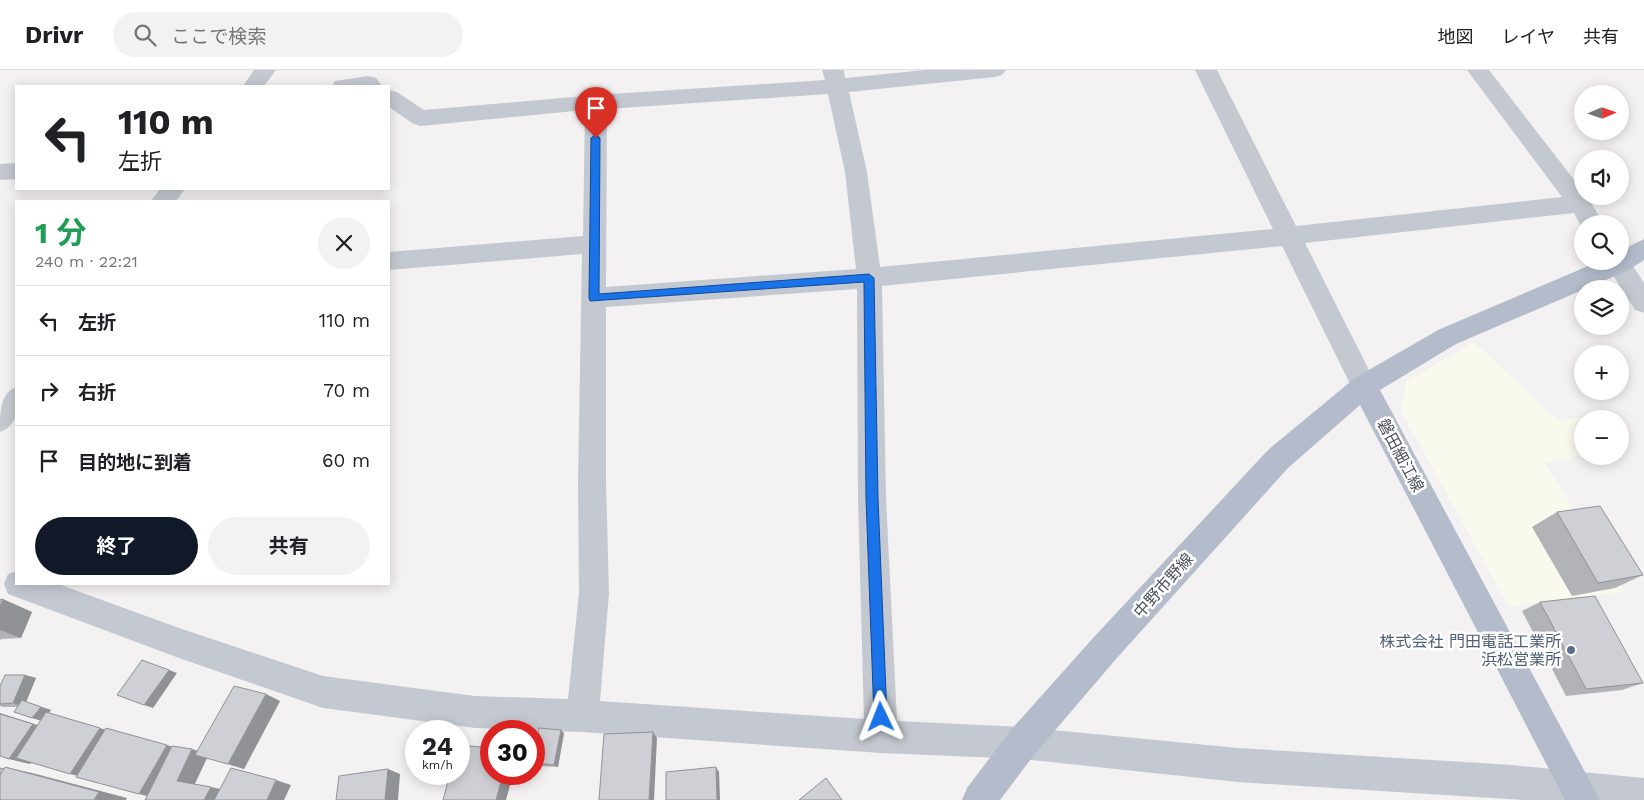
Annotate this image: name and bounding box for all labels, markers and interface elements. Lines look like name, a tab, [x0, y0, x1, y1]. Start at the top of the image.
search box	[113, 12, 463, 57]
text: Drivr	[25, 21, 83, 49]
icon: search	[131, 21, 159, 49]
text: ここで検索	[171, 25, 266, 48]
text: 地図	[1438, 26, 1474, 47]
text: レイヤ	[1502, 26, 1555, 47]
text: 共有	[1583, 26, 1619, 47]
north arrow	[1574, 85, 1629, 140]
map controls	[1574, 85, 1629, 465]
pin	[575, 87, 617, 138]
icon: arrive	[582, 94, 610, 122]
text: 110 m	[118, 101, 214, 143]
icon: left	[35, 105, 100, 170]
text: 左折	[118, 149, 162, 174]
button: sound	[1574, 150, 1629, 205]
text: 1 分	[35, 215, 87, 250]
button: search	[1574, 215, 1629, 270]
button: close	[318, 217, 370, 269]
text: 240 m · 22:21	[35, 252, 138, 271]
button: layers	[1574, 280, 1629, 335]
icon: left	[35, 307, 63, 335]
text: 110 m	[319, 309, 370, 332]
text: 左折	[78, 311, 116, 334]
button: +	[1574, 345, 1629, 400]
icon: right	[35, 377, 63, 405]
text: 70 m	[323, 379, 370, 402]
text: 右折	[78, 381, 116, 404]
button: −	[1574, 410, 1629, 465]
street label: 磐田細江線	[1373, 415, 1428, 495]
icon: arrive	[35, 447, 63, 475]
text: 60 m	[322, 449, 370, 472]
text: 目的地に到着	[78, 451, 192, 474]
button: 終了	[35, 517, 198, 575]
button: 共有	[208, 517, 370, 575]
street label: 中野市野線	[1130, 549, 1197, 621]
place label: 株式会社 門田電話工業所 浜松営業所	[1380, 632, 1561, 669]
marker: 株式会社 門田電話工業所 浜松営業所	[1565, 644, 1577, 656]
position arrow	[854, 690, 906, 742]
speed limit sign: 30	[480, 720, 545, 785]
text: 24	[422, 732, 453, 761]
text: km/h	[422, 758, 453, 772]

